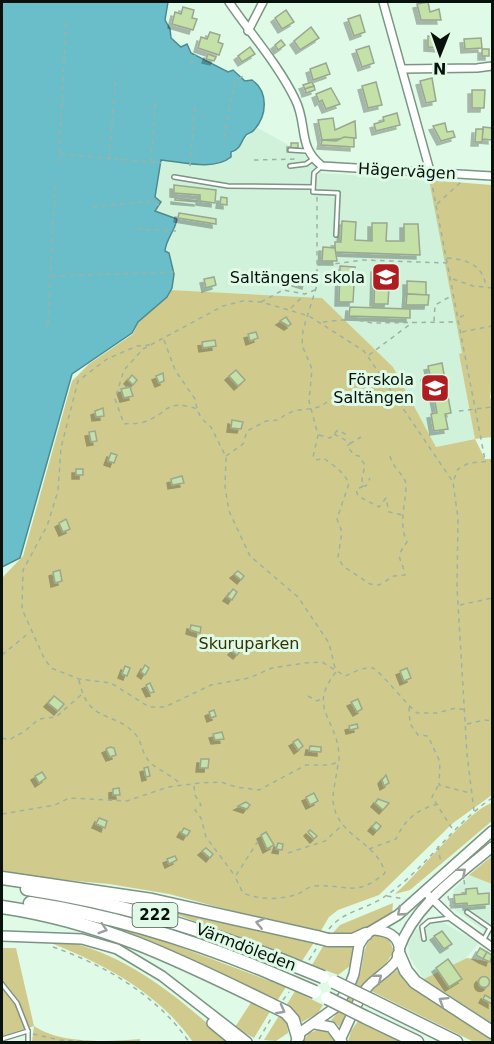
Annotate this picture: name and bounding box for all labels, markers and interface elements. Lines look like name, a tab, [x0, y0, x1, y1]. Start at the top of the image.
north arrow	[410, 24, 470, 84]
text: N	[433, 59, 447, 78]
street label: Hägervägen	[358, 159, 456, 183]
school or university icon: Saltängens skola	[370, 261, 402, 293]
place label: Saltängens skola	[230, 268, 365, 287]
place label: Förskola Saltängen	[333, 370, 414, 407]
school or university icon: Förskola Saltängen	[419, 372, 451, 404]
park label: Skuruparken	[198, 634, 300, 653]
one-way arrow	[455, 868, 466, 879]
road number: 222	[132, 903, 178, 927]
one-way arrow	[397, 905, 408, 916]
one-way arrow	[255, 918, 265, 931]
street label: Värmdöleden	[193, 919, 299, 975]
one-way arrow	[97, 922, 108, 935]
one-way arrow	[371, 974, 382, 985]
one-way arrow	[439, 997, 450, 1008]
one-way arrow	[274, 1002, 285, 1014]

